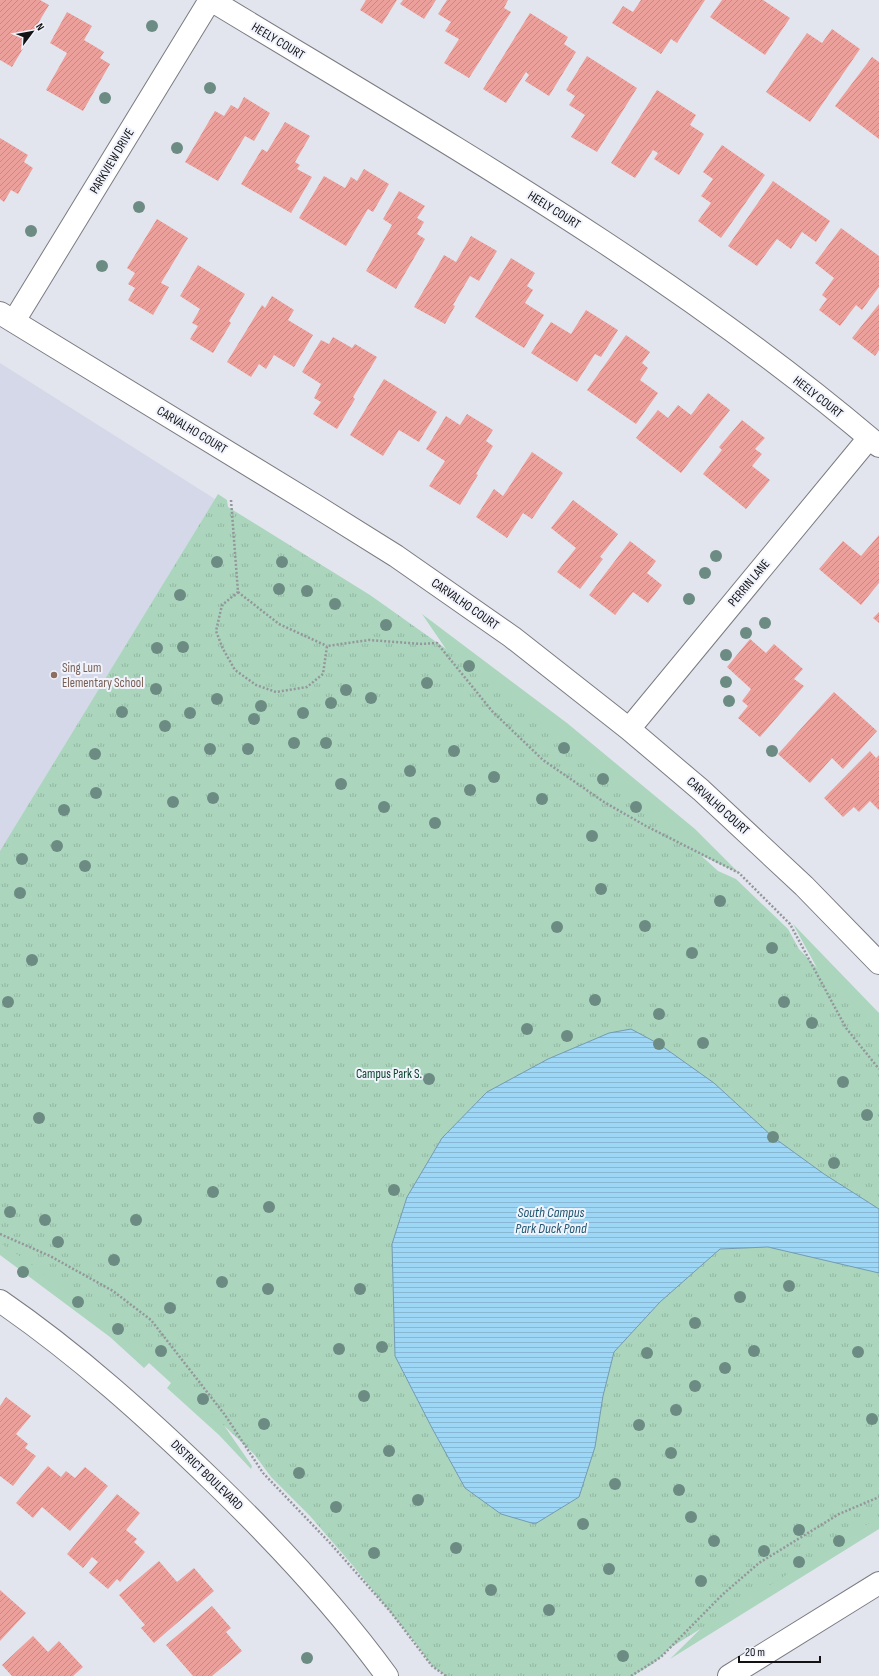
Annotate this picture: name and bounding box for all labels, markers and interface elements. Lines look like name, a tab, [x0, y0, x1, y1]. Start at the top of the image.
north arrow	[12, 12, 52, 52]
street label: HEELY COURT	[249, 19, 307, 63]
text: N	[33, 21, 47, 33]
street label: PARKVIEW DRIVE	[86, 125, 138, 197]
street label: HEELY COURT	[525, 188, 583, 232]
street label: HEELY COURT	[790, 373, 846, 421]
street label: CARVALHO COURT	[154, 403, 230, 457]
street label: PERRIN LANE	[725, 556, 773, 610]
street label: CARVALHO COURT	[428, 575, 502, 633]
place label: Sing Lum Elementary School	[62, 660, 144, 691]
marker: Sing Lum Elementary School	[49, 670, 59, 680]
street label: CARVALHO COURT	[683, 774, 753, 838]
park label: Campus Park S.	[356, 1066, 422, 1082]
water label: South Campus Park Duck Pond	[515, 1204, 588, 1237]
street label: DISTRICT BOULEVARD	[168, 1437, 246, 1513]
scale bar	[739, 1638, 820, 1664]
text: 20 m	[745, 1645, 765, 1660]

